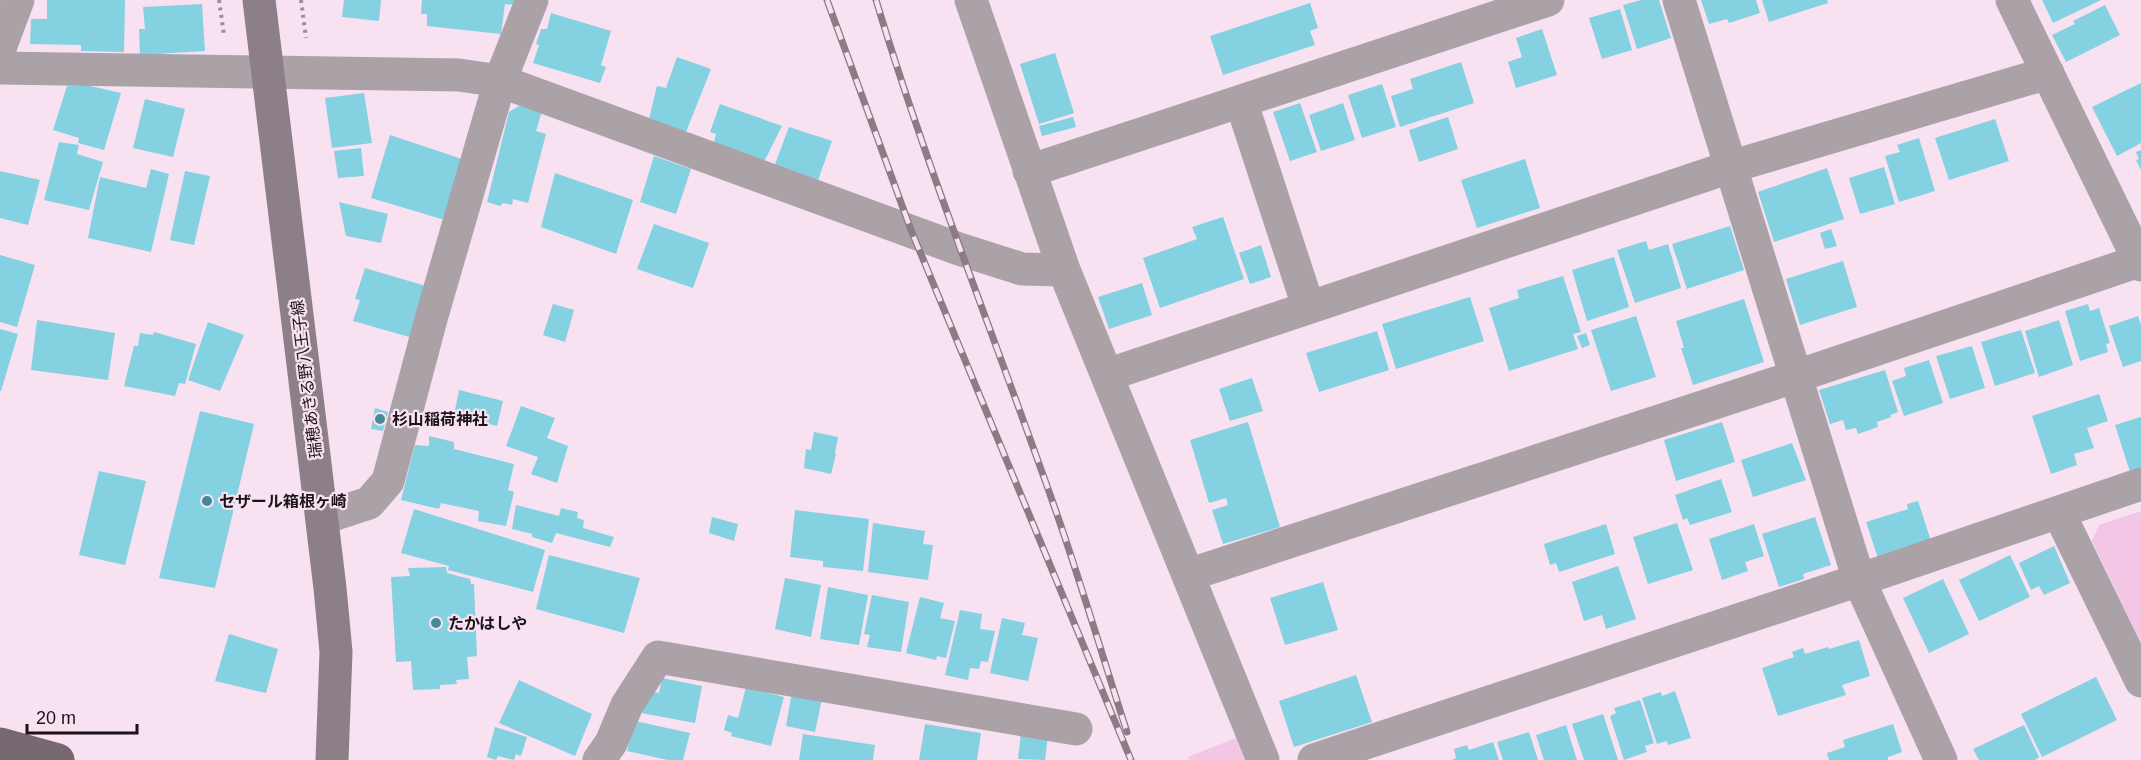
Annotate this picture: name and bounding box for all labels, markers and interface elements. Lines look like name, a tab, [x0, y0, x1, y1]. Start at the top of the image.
street label: 瑞穂あきる野八王子線	[288, 299, 325, 459]
place label: 杉山稲荷神社	[392, 410, 488, 428]
marker: 杉山稲荷神社	[373, 412, 387, 426]
place label: セザール箱根ヶ崎	[219, 493, 347, 510]
marker: セザール箱根ヶ崎	[200, 494, 214, 508]
place label: たかはしや	[448, 615, 527, 632]
marker: たかはしや	[429, 616, 443, 630]
scale bar	[27, 697, 136, 735]
text: 20 m	[36, 708, 76, 728]

